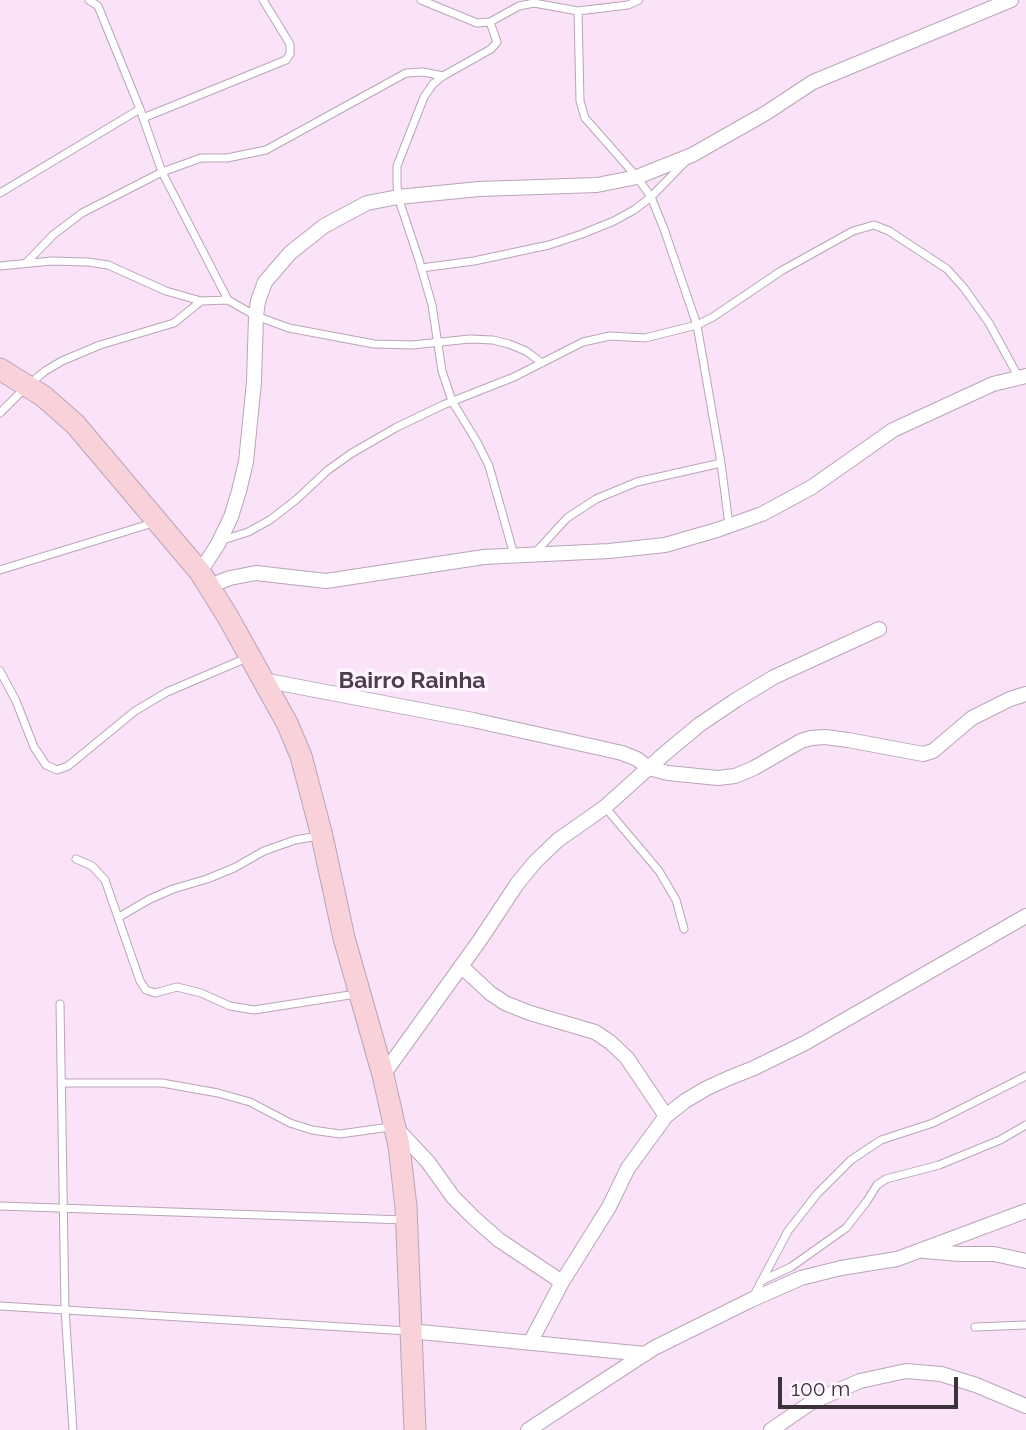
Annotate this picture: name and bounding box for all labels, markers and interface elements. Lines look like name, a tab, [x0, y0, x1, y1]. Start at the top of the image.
district label: Bairro Rainha	[339, 667, 485, 695]
scale bar	[781, 1364, 961, 1408]
text: 100 m	[791, 1376, 850, 1401]

